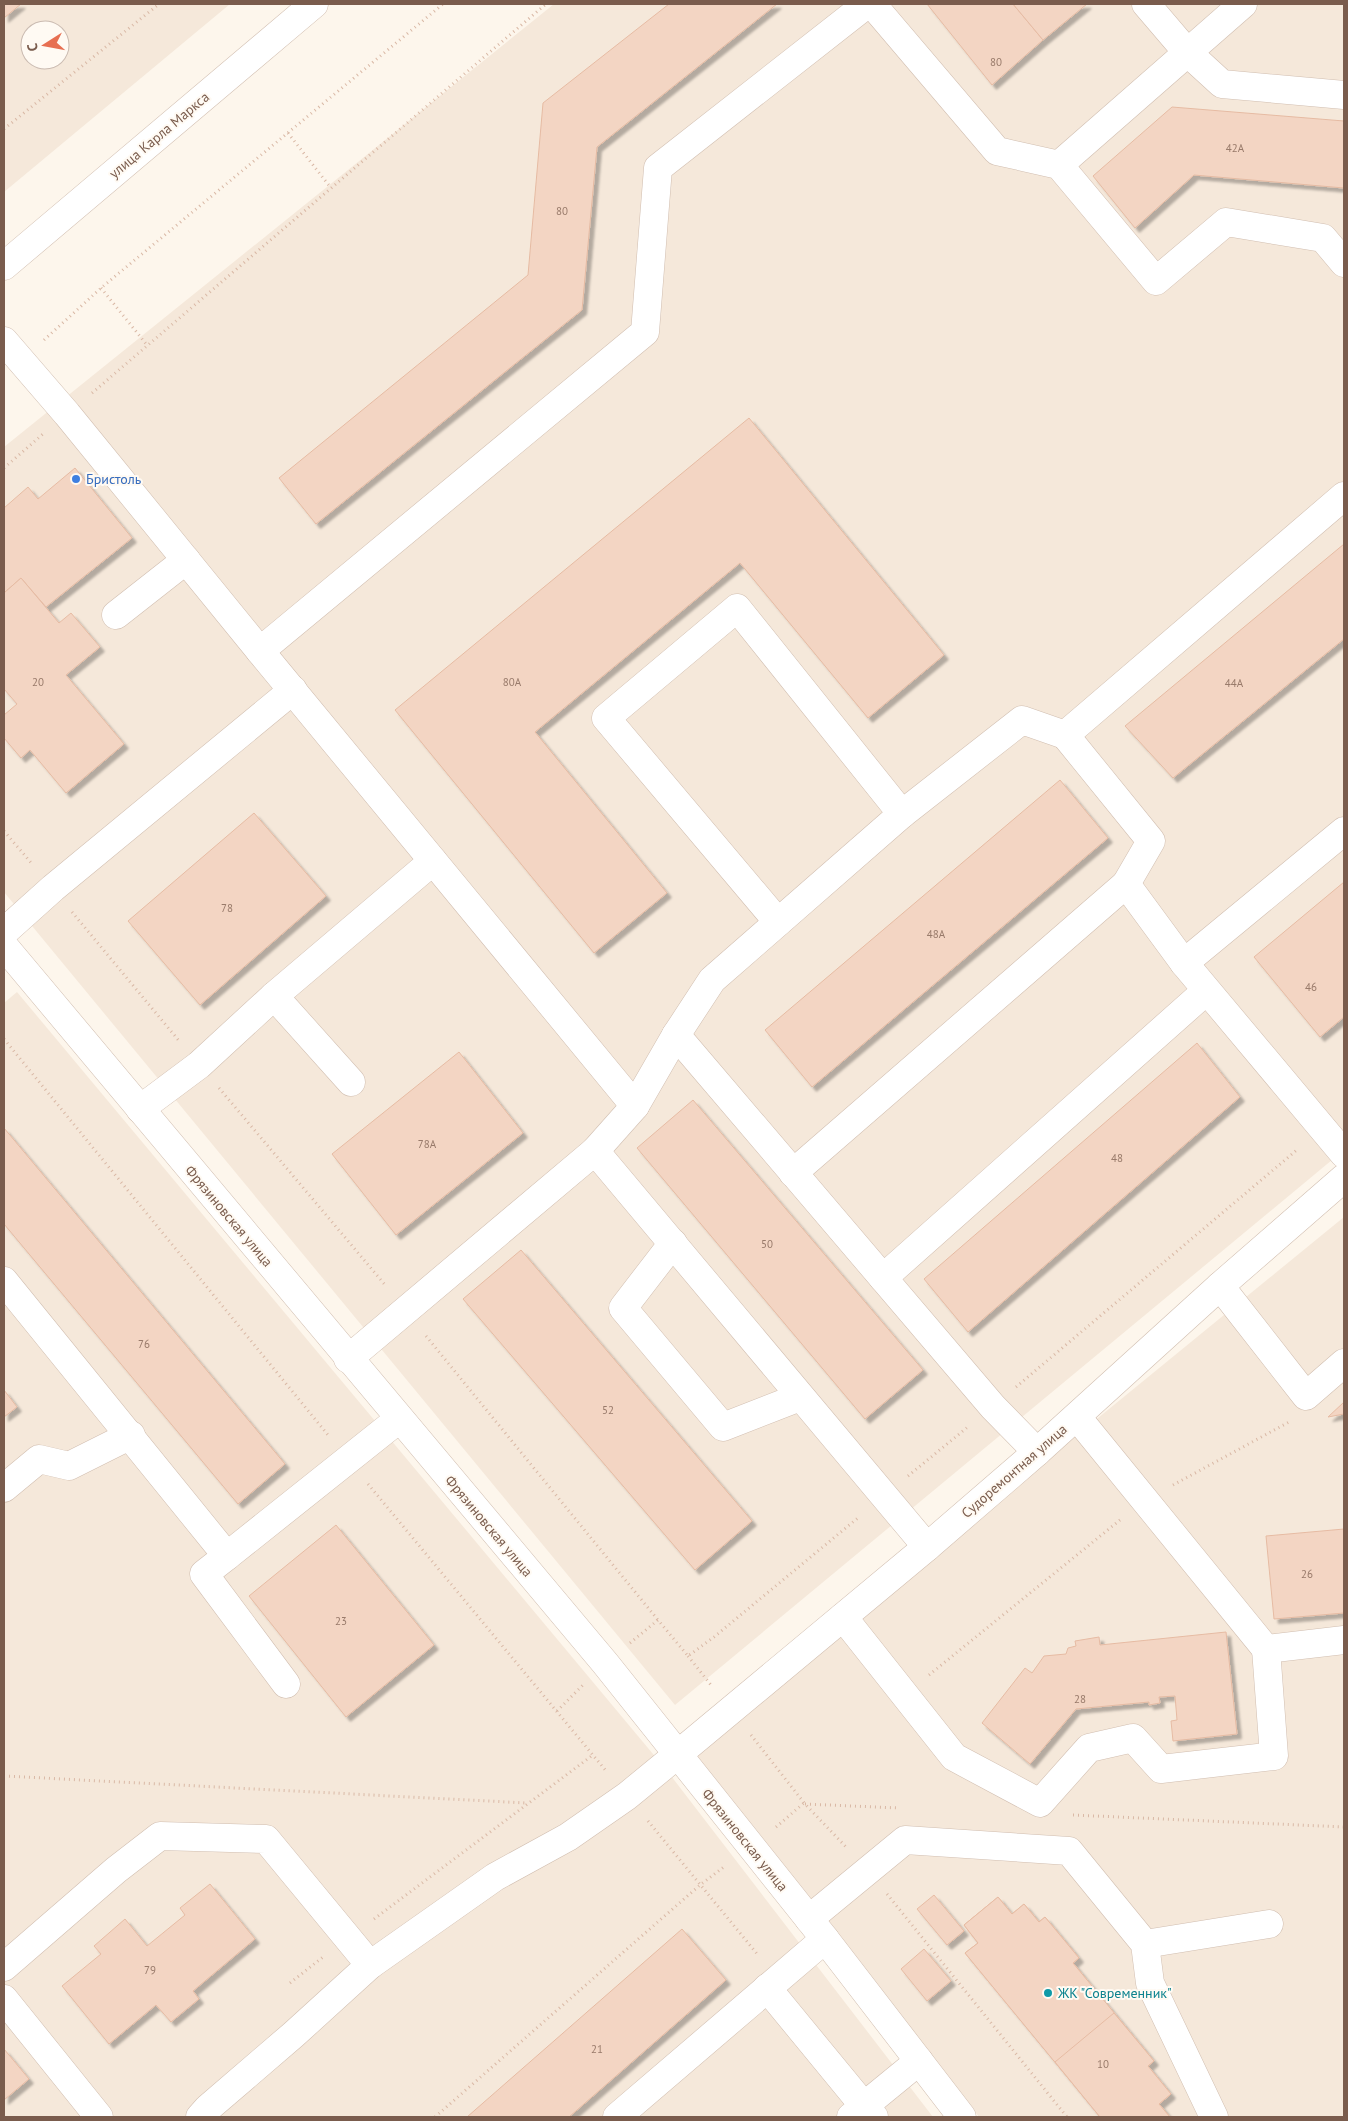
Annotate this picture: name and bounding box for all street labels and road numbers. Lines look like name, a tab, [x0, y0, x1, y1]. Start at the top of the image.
street label: улица Карла Маркса	[105, 88, 213, 182]
street label: Фрязиновская улица	[181, 1162, 277, 1270]
street label: Судоремонтная улица	[957, 1420, 1071, 1522]
street label: Фрязиновская улица	[441, 1472, 537, 1580]
street label: Фрязиновская улица	[698, 1785, 792, 1895]

